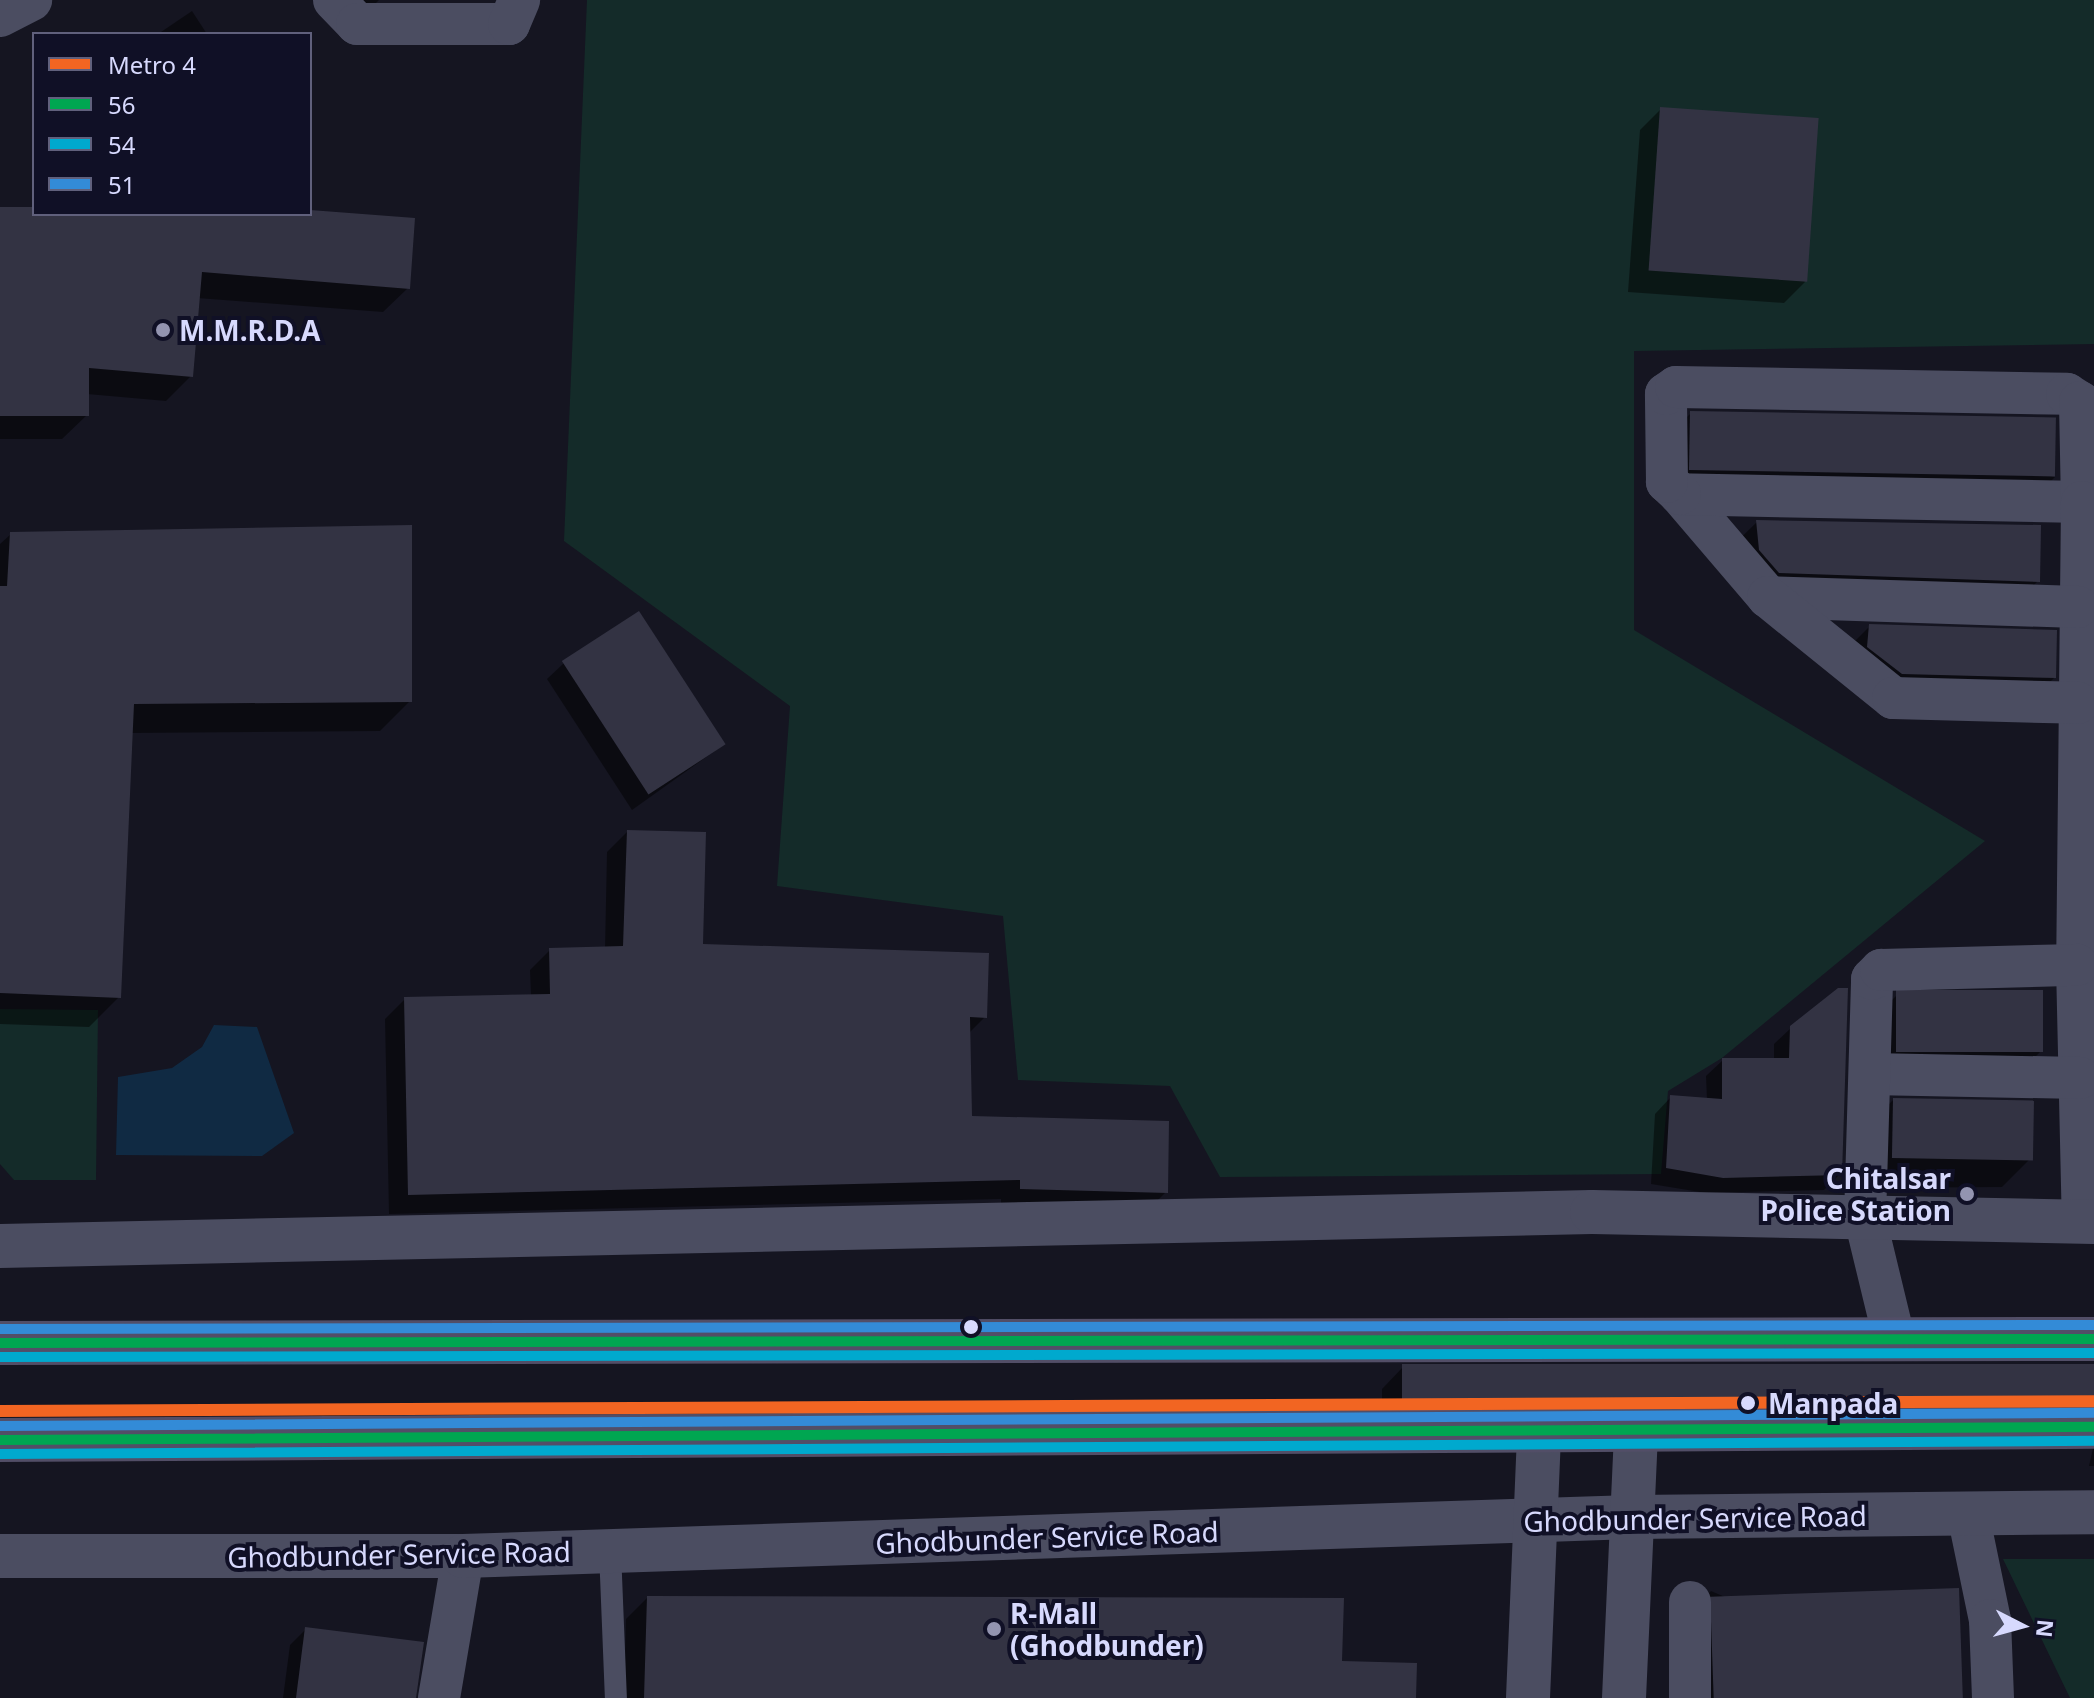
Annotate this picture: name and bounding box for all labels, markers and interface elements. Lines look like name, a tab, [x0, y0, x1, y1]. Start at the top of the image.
legend	[32, 32, 312, 216]
text: Metro 4	[108, 48, 196, 81]
text: 56	[108, 88, 135, 121]
text: 54	[108, 128, 135, 161]
text: 51	[108, 168, 135, 201]
place label: M.M.R.D.A	[179, 313, 320, 347]
marker: M.M.R.D.A	[154, 321, 172, 339]
place label: Chitalsar Police Station	[1760, 1161, 1951, 1227]
marker: Chitalsar Police Station	[1958, 1185, 1976, 1203]
unlabelled marker	[963, 1319, 979, 1335]
place label: Manpada	[1768, 1386, 1898, 1420]
marker: Manpada	[1735, 1390, 1761, 1416]
street label: Ghodbunder Service Road	[1523, 1498, 1867, 1538]
street label: Ghodbunder Service Road	[875, 1514, 1219, 1560]
street label: Ghodbunder Service Road	[227, 1534, 571, 1574]
north arrow	[1982, 1586, 2062, 1666]
place label: R-Mall (Ghodbunder)	[1010, 1596, 1204, 1662]
text: N	[2030, 1618, 2062, 1639]
marker: R-Mall (Ghodbunder)	[985, 1620, 1003, 1638]

